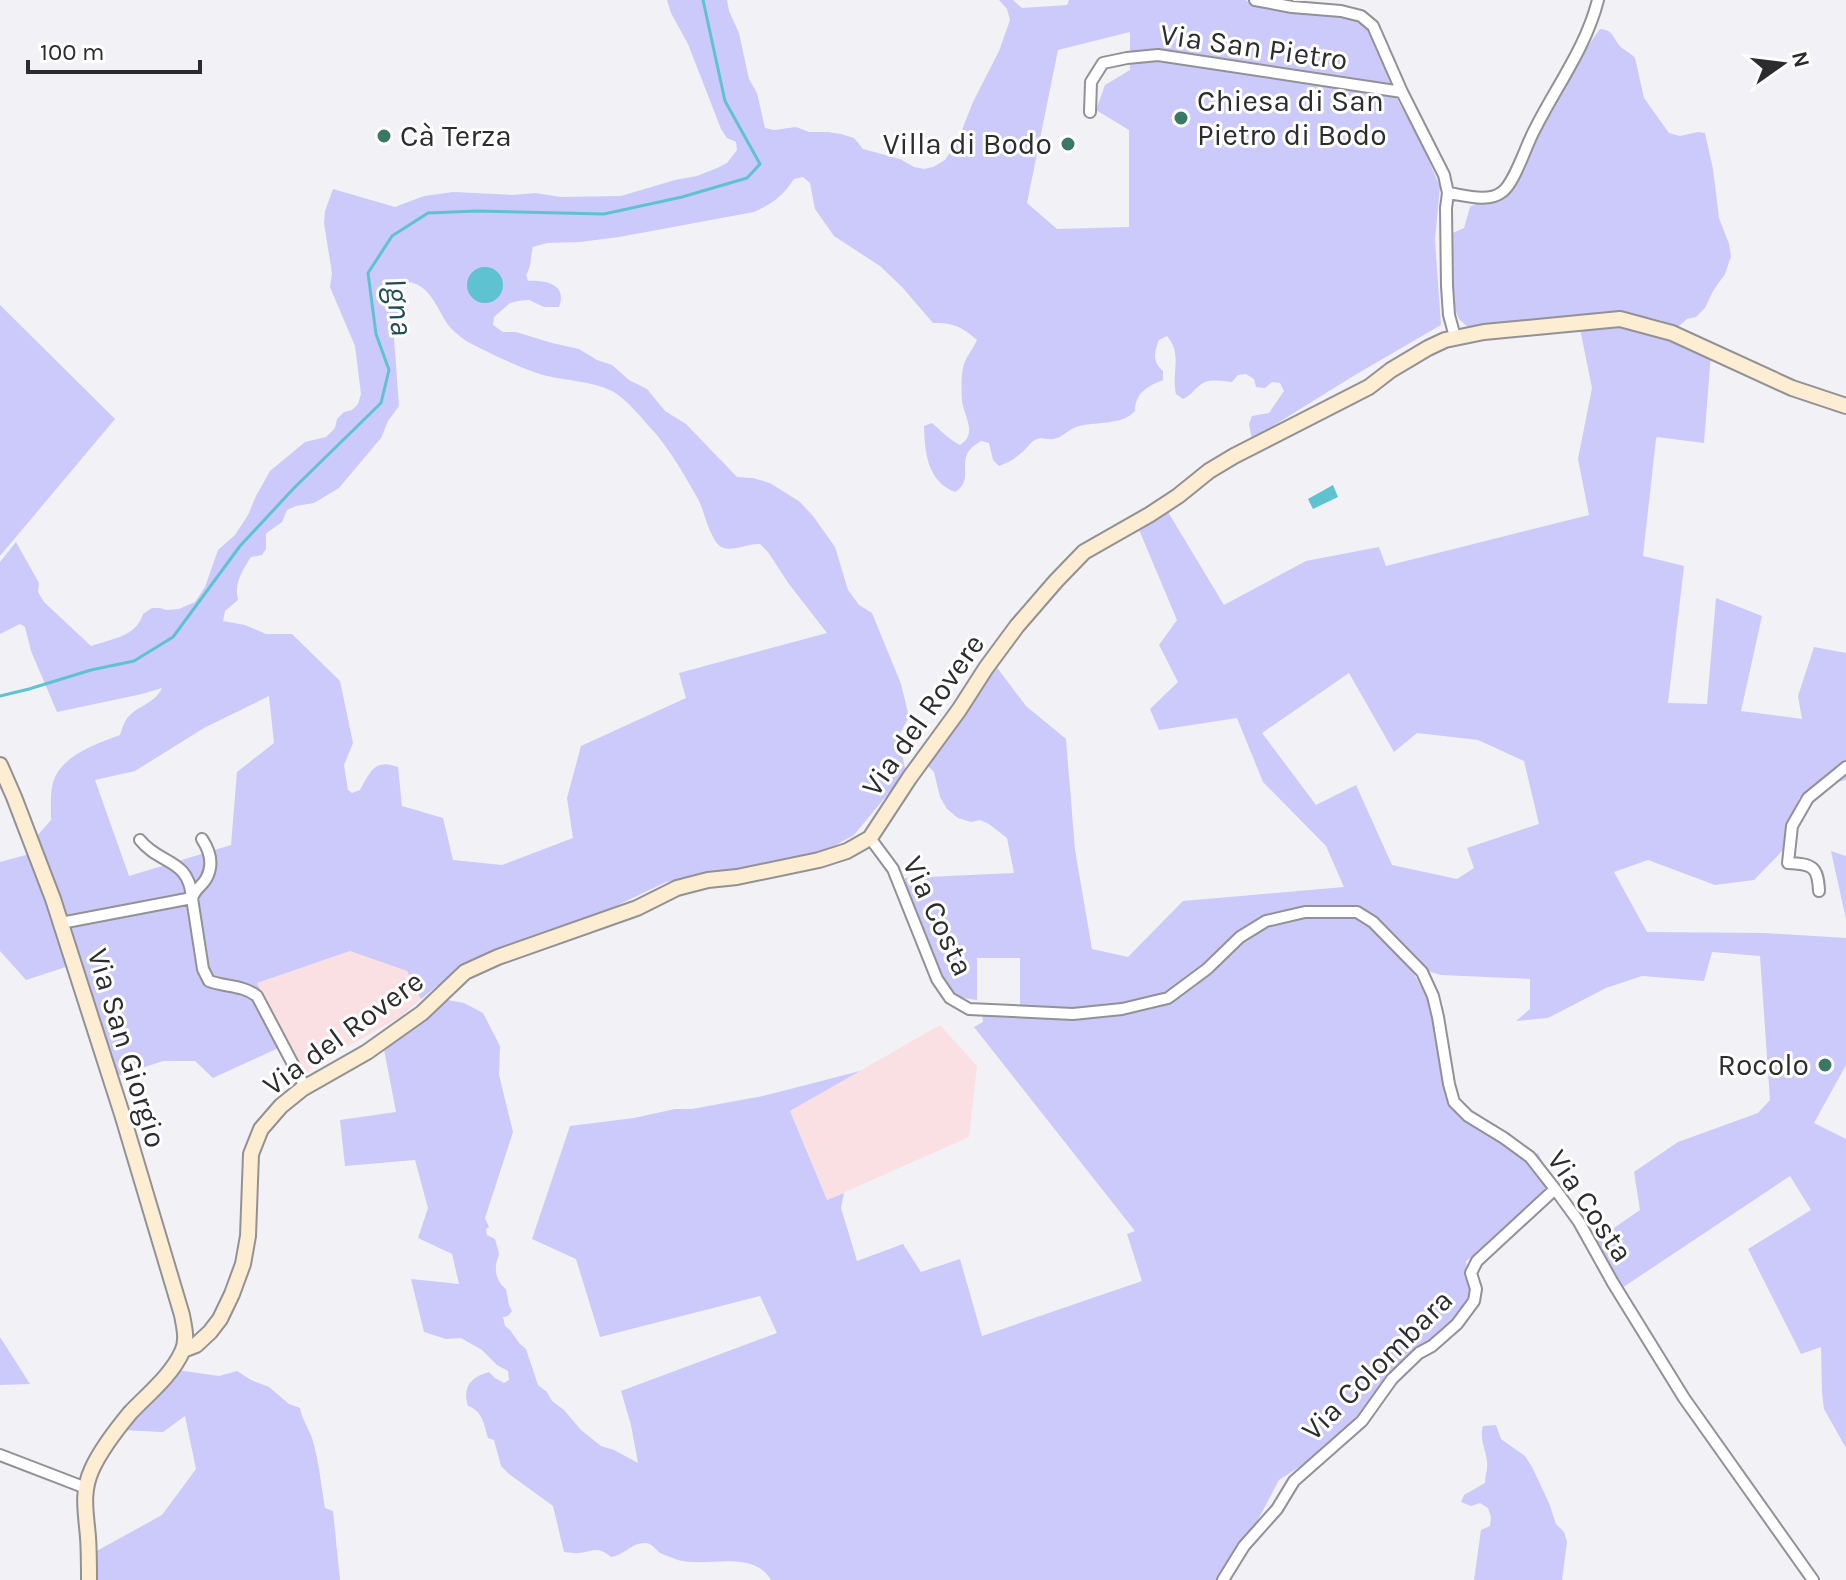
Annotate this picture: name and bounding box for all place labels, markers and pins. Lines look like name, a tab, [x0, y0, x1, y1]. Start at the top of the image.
place label: Chiesa di San Pietro di Bodo	[1197, 83, 1387, 153]
marker: Chiesa di San Pietro di Bodo	[1172, 109, 1190, 127]
place label: Cà Terza	[400, 118, 512, 154]
place label: Villa di Bodo	[883, 126, 1052, 162]
marker: Cà Terza	[375, 127, 393, 145]
marker: Villa di Bodo	[1059, 135, 1077, 153]
place label: Rocolo	[1718, 1047, 1809, 1083]
marker: Rocolo	[1816, 1056, 1834, 1074]

